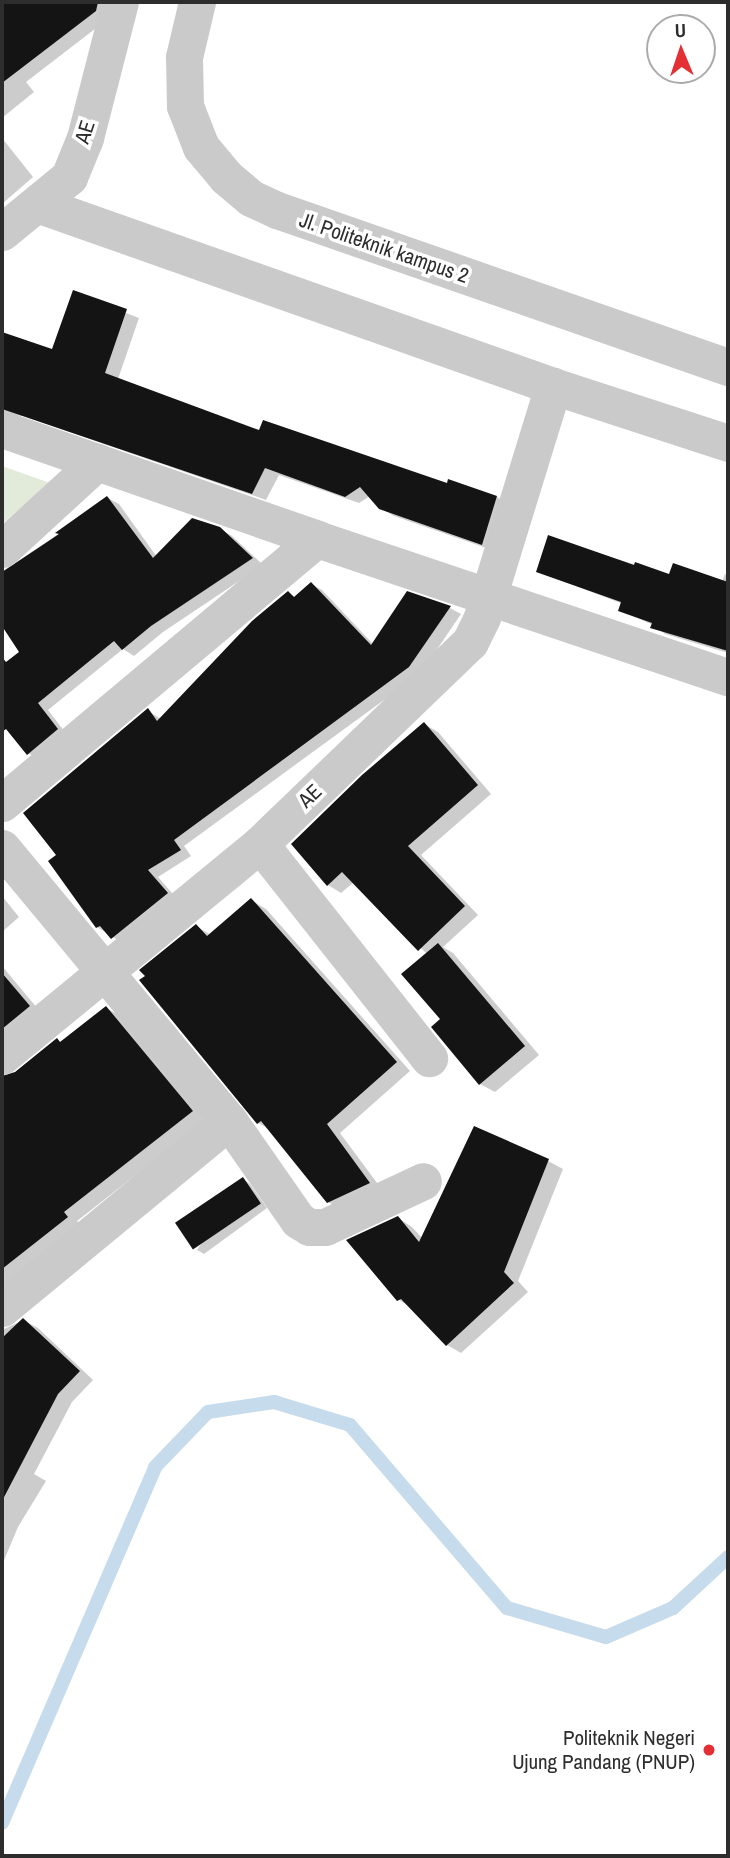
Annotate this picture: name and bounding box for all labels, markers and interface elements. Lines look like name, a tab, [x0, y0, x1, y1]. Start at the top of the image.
north arrow	[646, 14, 716, 84]
text: U	[674, 17, 686, 43]
street label: AE	[69, 117, 101, 147]
street label: Jl. Politeknik kampus 2	[296, 207, 472, 289]
street label: AE	[293, 779, 327, 813]
place label: Politeknik Negeri Ujung Pandang (PNUP)	[512, 1725, 695, 1775]
marker: Politeknik Negeri Ujung Pandang (PNUP)	[701, 1742, 717, 1758]

